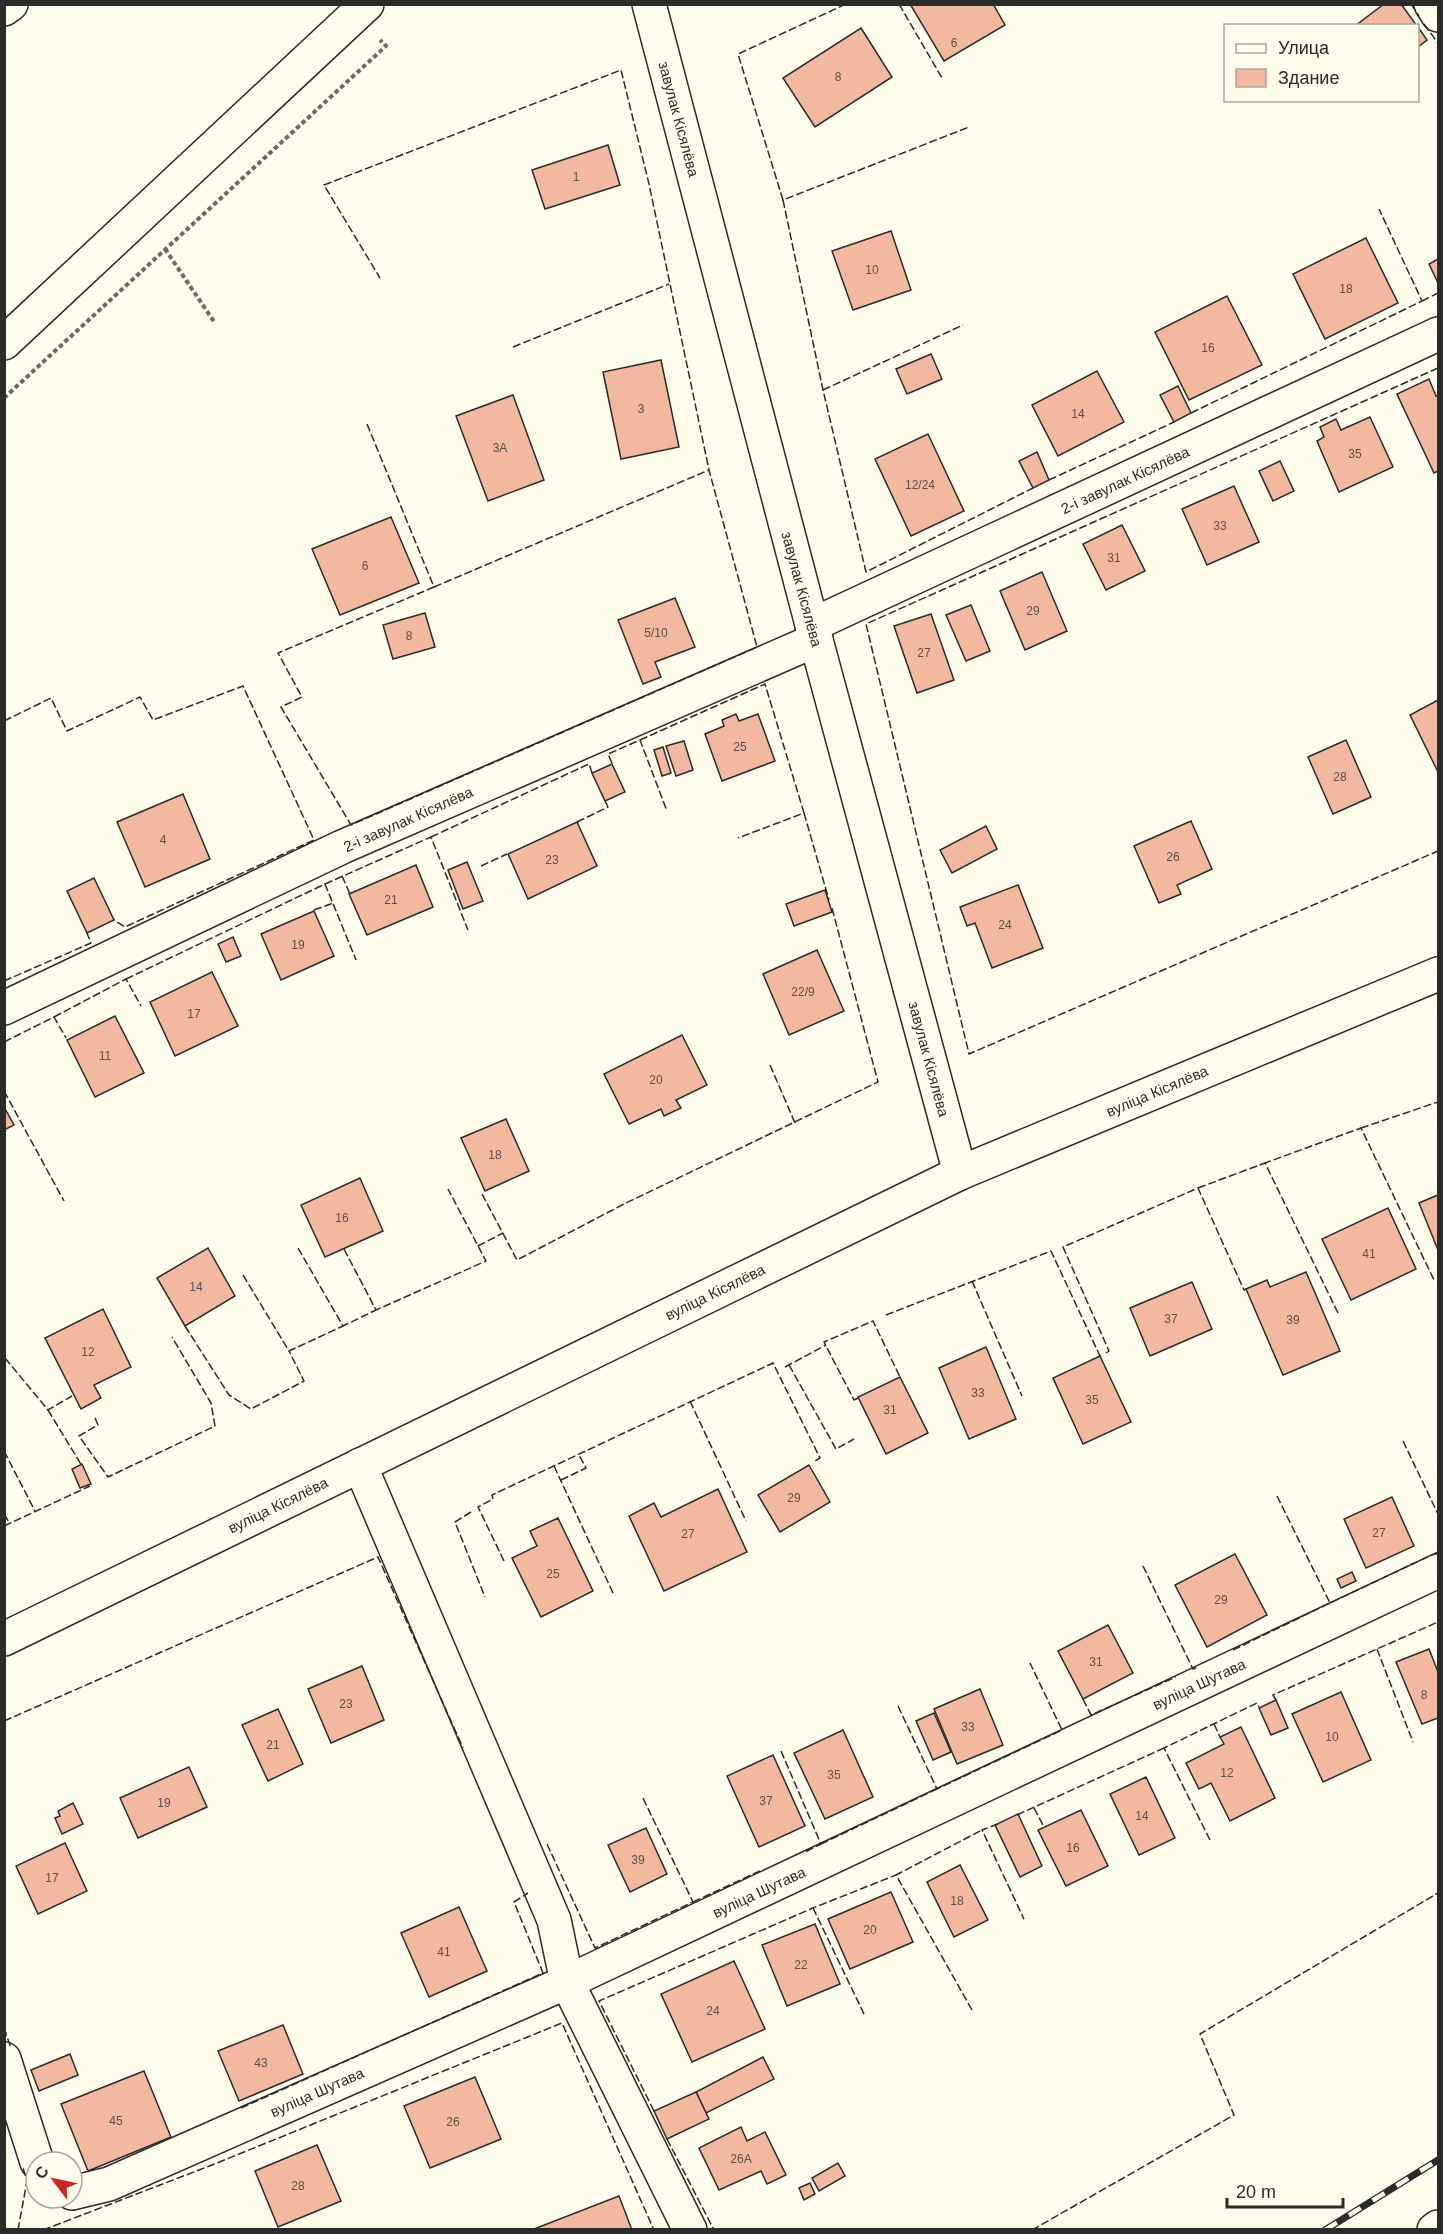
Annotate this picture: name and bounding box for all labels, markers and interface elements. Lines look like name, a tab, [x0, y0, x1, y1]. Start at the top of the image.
legend	[1224, 24, 1419, 102]
house number: 6	[951, 36, 958, 50]
text: Улица	[1278, 38, 1330, 58]
street label: завулак Кісялёва	[655, 59, 703, 179]
text: Здание	[1278, 68, 1339, 88]
house number: 8	[835, 70, 842, 84]
house number: 1	[573, 170, 580, 184]
house number: 10	[865, 263, 879, 277]
house number: 18	[1339, 282, 1353, 296]
house number: 16	[1201, 341, 1215, 355]
house number: 3	[638, 402, 645, 416]
house number: 14	[1071, 407, 1085, 421]
house number: 3А	[493, 441, 507, 455]
street label: 2-і завулак Кісялёва	[1058, 443, 1192, 517]
house number: 35	[1348, 447, 1362, 461]
house number: 12/24	[905, 478, 935, 492]
house number: 33	[1213, 519, 1227, 533]
street label: завулак Кісялёва	[778, 529, 826, 649]
house number: 31	[1107, 551, 1121, 565]
house number: 6	[362, 559, 369, 573]
house number: 29	[1026, 604, 1040, 618]
house number: 5/10	[644, 626, 668, 640]
house number: 8	[406, 629, 413, 643]
house number: 27	[917, 646, 931, 660]
house number: 25	[733, 740, 747, 754]
house number: 28	[1333, 770, 1347, 784]
street label: 2-і завулак Кісялёва	[341, 783, 476, 855]
house number: 4	[160, 833, 167, 847]
house number: 26	[1166, 850, 1180, 864]
house number: 23	[545, 853, 559, 867]
house number: 21	[384, 893, 398, 907]
house number: 24	[998, 918, 1012, 932]
house number: 19	[291, 938, 305, 952]
house number: 22/9	[791, 985, 815, 999]
street label: завулак Кісялёва	[905, 999, 953, 1119]
house number: 17	[187, 1007, 201, 1021]
house number: 11	[99, 1049, 112, 1063]
street label: вуліца Кісялёва	[1104, 1062, 1211, 1120]
house number: 20	[649, 1073, 663, 1087]
house number: 18	[488, 1148, 502, 1162]
house number: 16	[335, 1211, 349, 1225]
house number: 41	[1362, 1247, 1376, 1261]
street label: вуліца Кісялёва	[662, 1260, 768, 1324]
house number: 14	[189, 1280, 203, 1294]
house number: 37	[1164, 1312, 1178, 1326]
house number: 39	[1286, 1313, 1300, 1327]
house number: 12	[81, 1345, 95, 1359]
house number: 33	[971, 1386, 985, 1400]
house number: 35	[1085, 1393, 1099, 1407]
house number: 31	[883, 1403, 897, 1417]
street label: вуліца Кісялёва	[225, 1473, 331, 1537]
house number: 29	[787, 1491, 801, 1505]
house number: 27	[1372, 1526, 1386, 1540]
house number: 27	[681, 1527, 695, 1541]
house number: 25	[546, 1567, 560, 1581]
house number: 29	[1214, 1593, 1228, 1607]
house number: 31	[1089, 1655, 1103, 1669]
street label: вуліца Шутава	[1150, 1655, 1249, 1713]
house number: 8	[1421, 1688, 1428, 1702]
house number: 23	[339, 1697, 353, 1711]
house number: 33	[961, 1720, 975, 1734]
house number: 10	[1325, 1730, 1339, 1744]
house number: 21	[266, 1738, 280, 1752]
house number: 12	[1220, 1766, 1234, 1780]
house number: 35	[827, 1768, 841, 1782]
house number: 37	[759, 1794, 773, 1808]
house number: 19	[157, 1796, 171, 1810]
house number: 14	[1135, 1809, 1149, 1823]
house number: 16	[1066, 1841, 1080, 1855]
house number: 39	[631, 1853, 645, 1867]
street label: вуліца Шутава	[710, 1863, 809, 1921]
house number: 17	[45, 1871, 59, 1885]
house number: 18	[950, 1894, 964, 1908]
house number: 20	[863, 1923, 877, 1937]
house number: 41	[437, 1945, 451, 1959]
house number: 22	[794, 1958, 808, 1972]
house number: 24	[706, 2004, 720, 2018]
house number: 43	[254, 2056, 268, 2070]
street label: вуліца Шутава	[268, 2064, 367, 2120]
house number: 45	[109, 2114, 123, 2128]
house number: 26	[446, 2115, 460, 2129]
north arrow	[24, 2150, 84, 2210]
house number: 26А	[730, 2152, 752, 2166]
text: С	[31, 2163, 52, 2182]
scale bar	[1227, 2171, 1342, 2209]
house number: 28	[291, 2179, 305, 2193]
text: 20 m	[1236, 2182, 1276, 2202]

